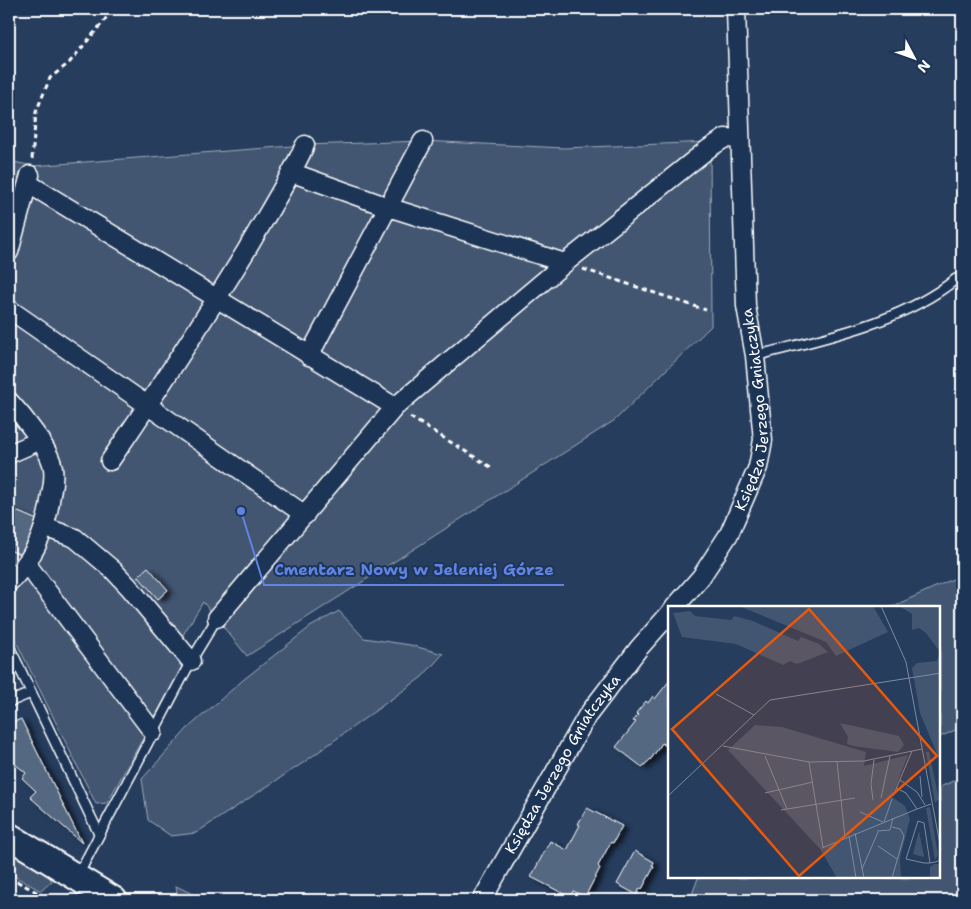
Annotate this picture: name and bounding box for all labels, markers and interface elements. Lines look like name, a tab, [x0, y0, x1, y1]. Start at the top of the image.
north arrow	[888, 32, 938, 82]
text: N	[913, 56, 934, 77]
street label: Księdza Jerzego Gniatczyka	[730, 306, 774, 514]
callout: Cmentarz Nowy w Jeleniej Górze	[264, 554, 564, 585]
text: Cmentarz Nowy w Jeleniej Górze	[274, 559, 554, 580]
inset map	[668, 606, 941, 879]
street label: Księdza Jerzego Gniatczyka	[500, 670, 625, 858]

